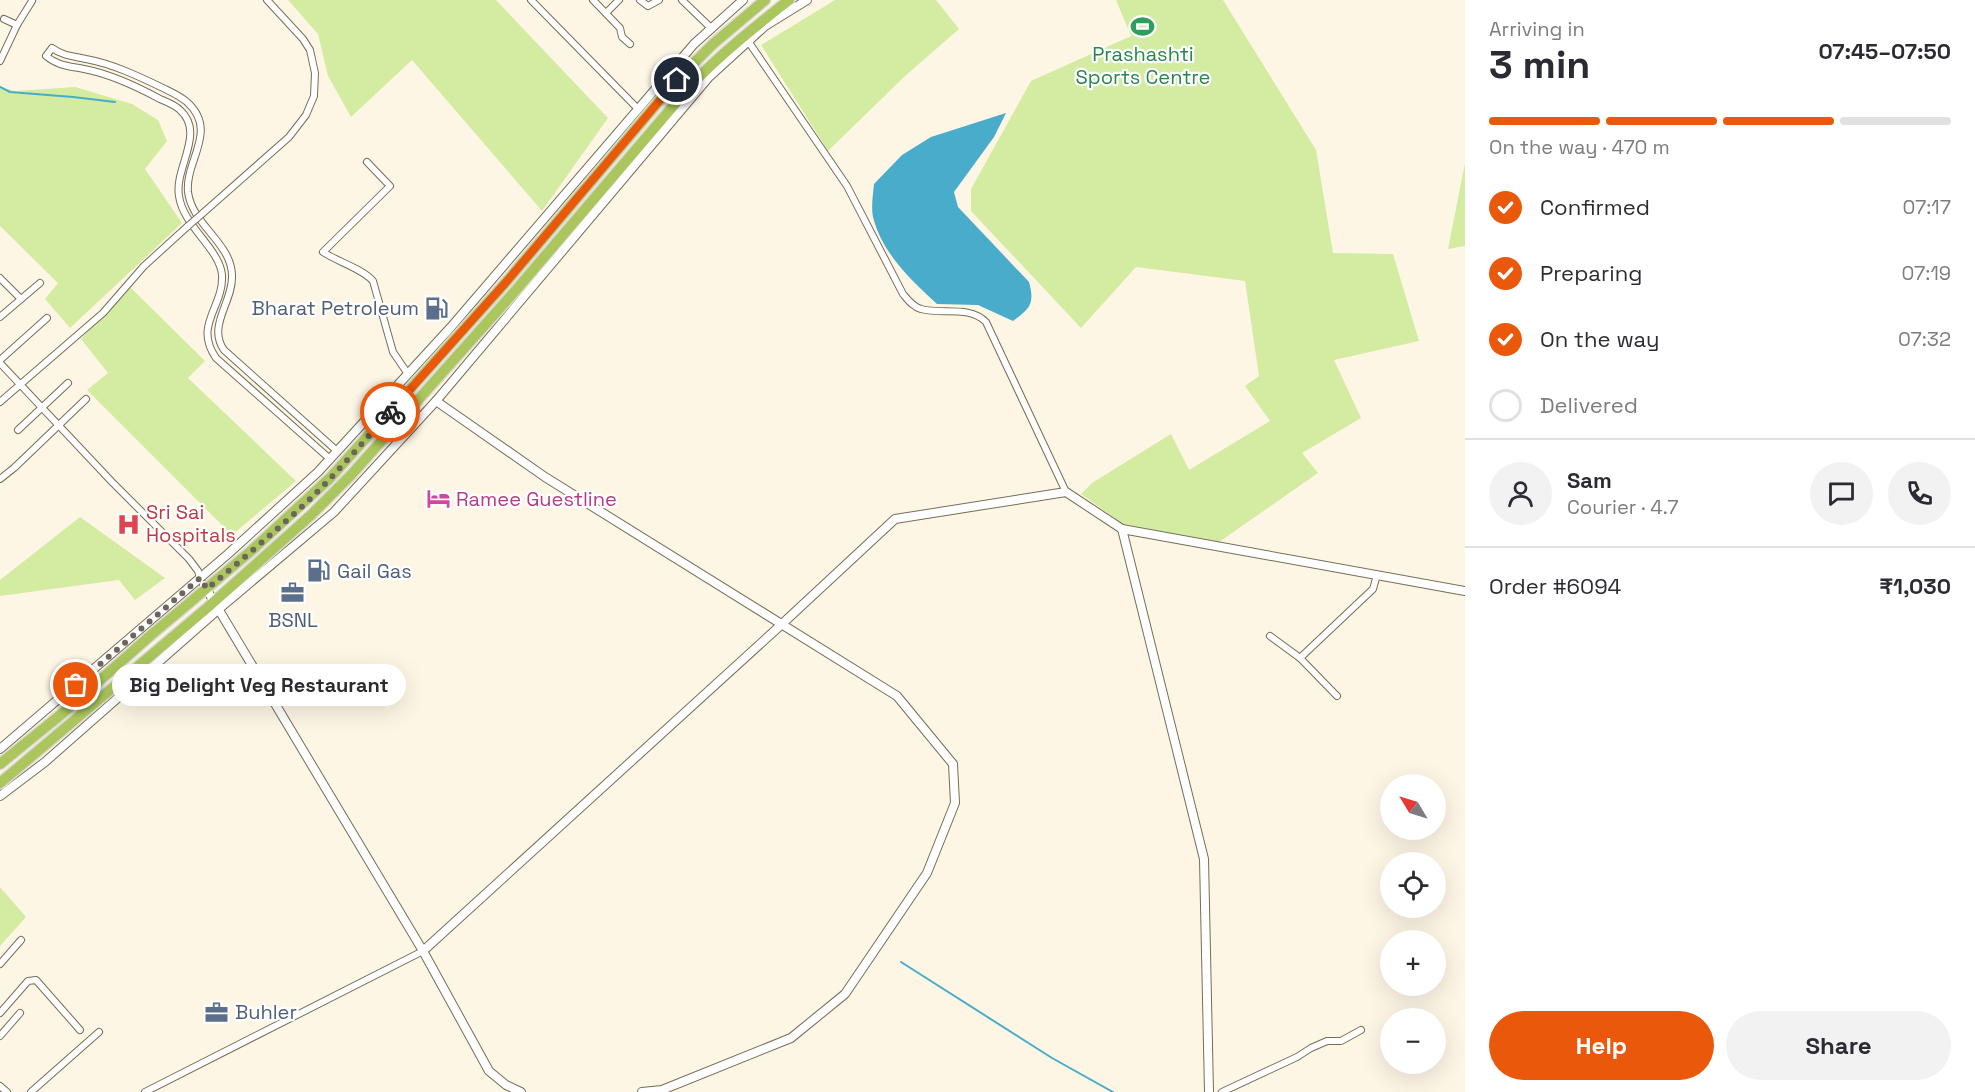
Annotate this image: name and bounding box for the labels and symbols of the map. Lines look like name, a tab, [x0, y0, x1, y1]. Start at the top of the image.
sports icon: Prashashti Sports Centre	[1130, 13, 1156, 39]
place label: Prashashti Sports Centre	[1076, 41, 1210, 90]
pin	[651, 54, 702, 105]
place label: Bharat Petroleum	[252, 295, 419, 321]
fuel station icon: Bharat Petroleum	[424, 295, 450, 321]
courier	[360, 382, 420, 442]
hotel icon: Ramee Guestline	[425, 486, 451, 512]
place label: Ramee Guestline	[456, 486, 617, 512]
place label: Sri Sai Hospitals	[146, 499, 236, 548]
hospital icon: Sri Sai Hospitals	[115, 511, 141, 537]
fuel station icon: Gail Gas	[306, 558, 332, 584]
place label: Gail Gas	[337, 558, 412, 584]
office icon: BSNL	[280, 580, 306, 606]
place label: BSNL	[268, 607, 318, 633]
pin	[50, 659, 101, 710]
callout: Big Delight Veg Restaurant	[112, 664, 406, 706]
north arrow	[1380, 774, 1446, 840]
office icon: Buhler	[204, 999, 230, 1025]
place label: Buhler	[235, 999, 297, 1025]

